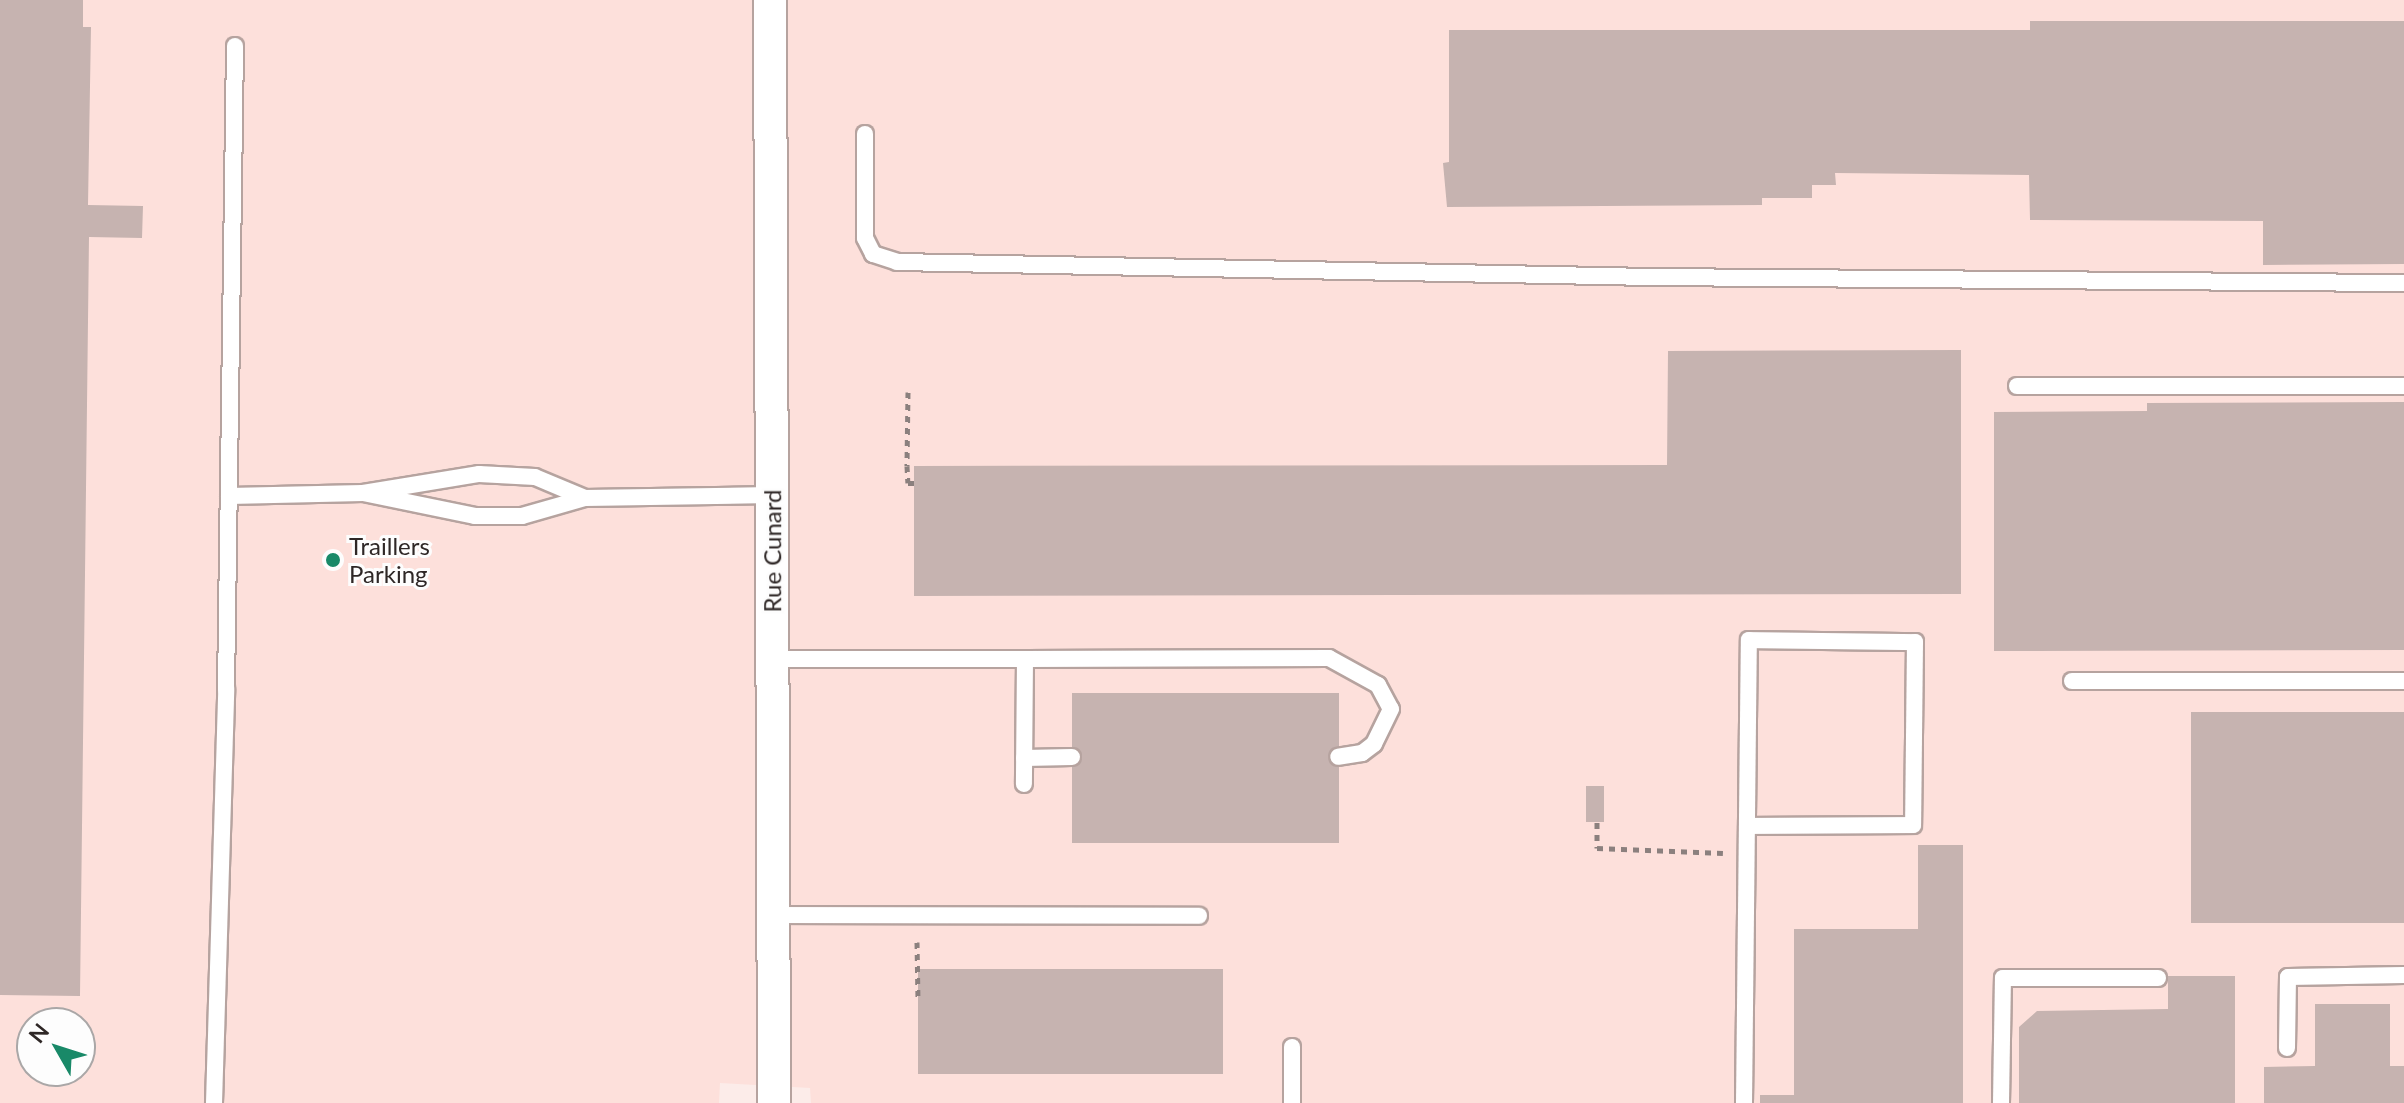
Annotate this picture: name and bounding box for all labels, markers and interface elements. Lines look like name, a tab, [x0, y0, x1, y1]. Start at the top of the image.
street label: Rue Cunard	[758, 490, 786, 612]
place label: Traillers Parking	[349, 532, 430, 588]
marker: Traillers Parking	[324, 551, 342, 569]
north arrow	[16, 1007, 96, 1087]
text: N	[23, 1018, 54, 1048]

